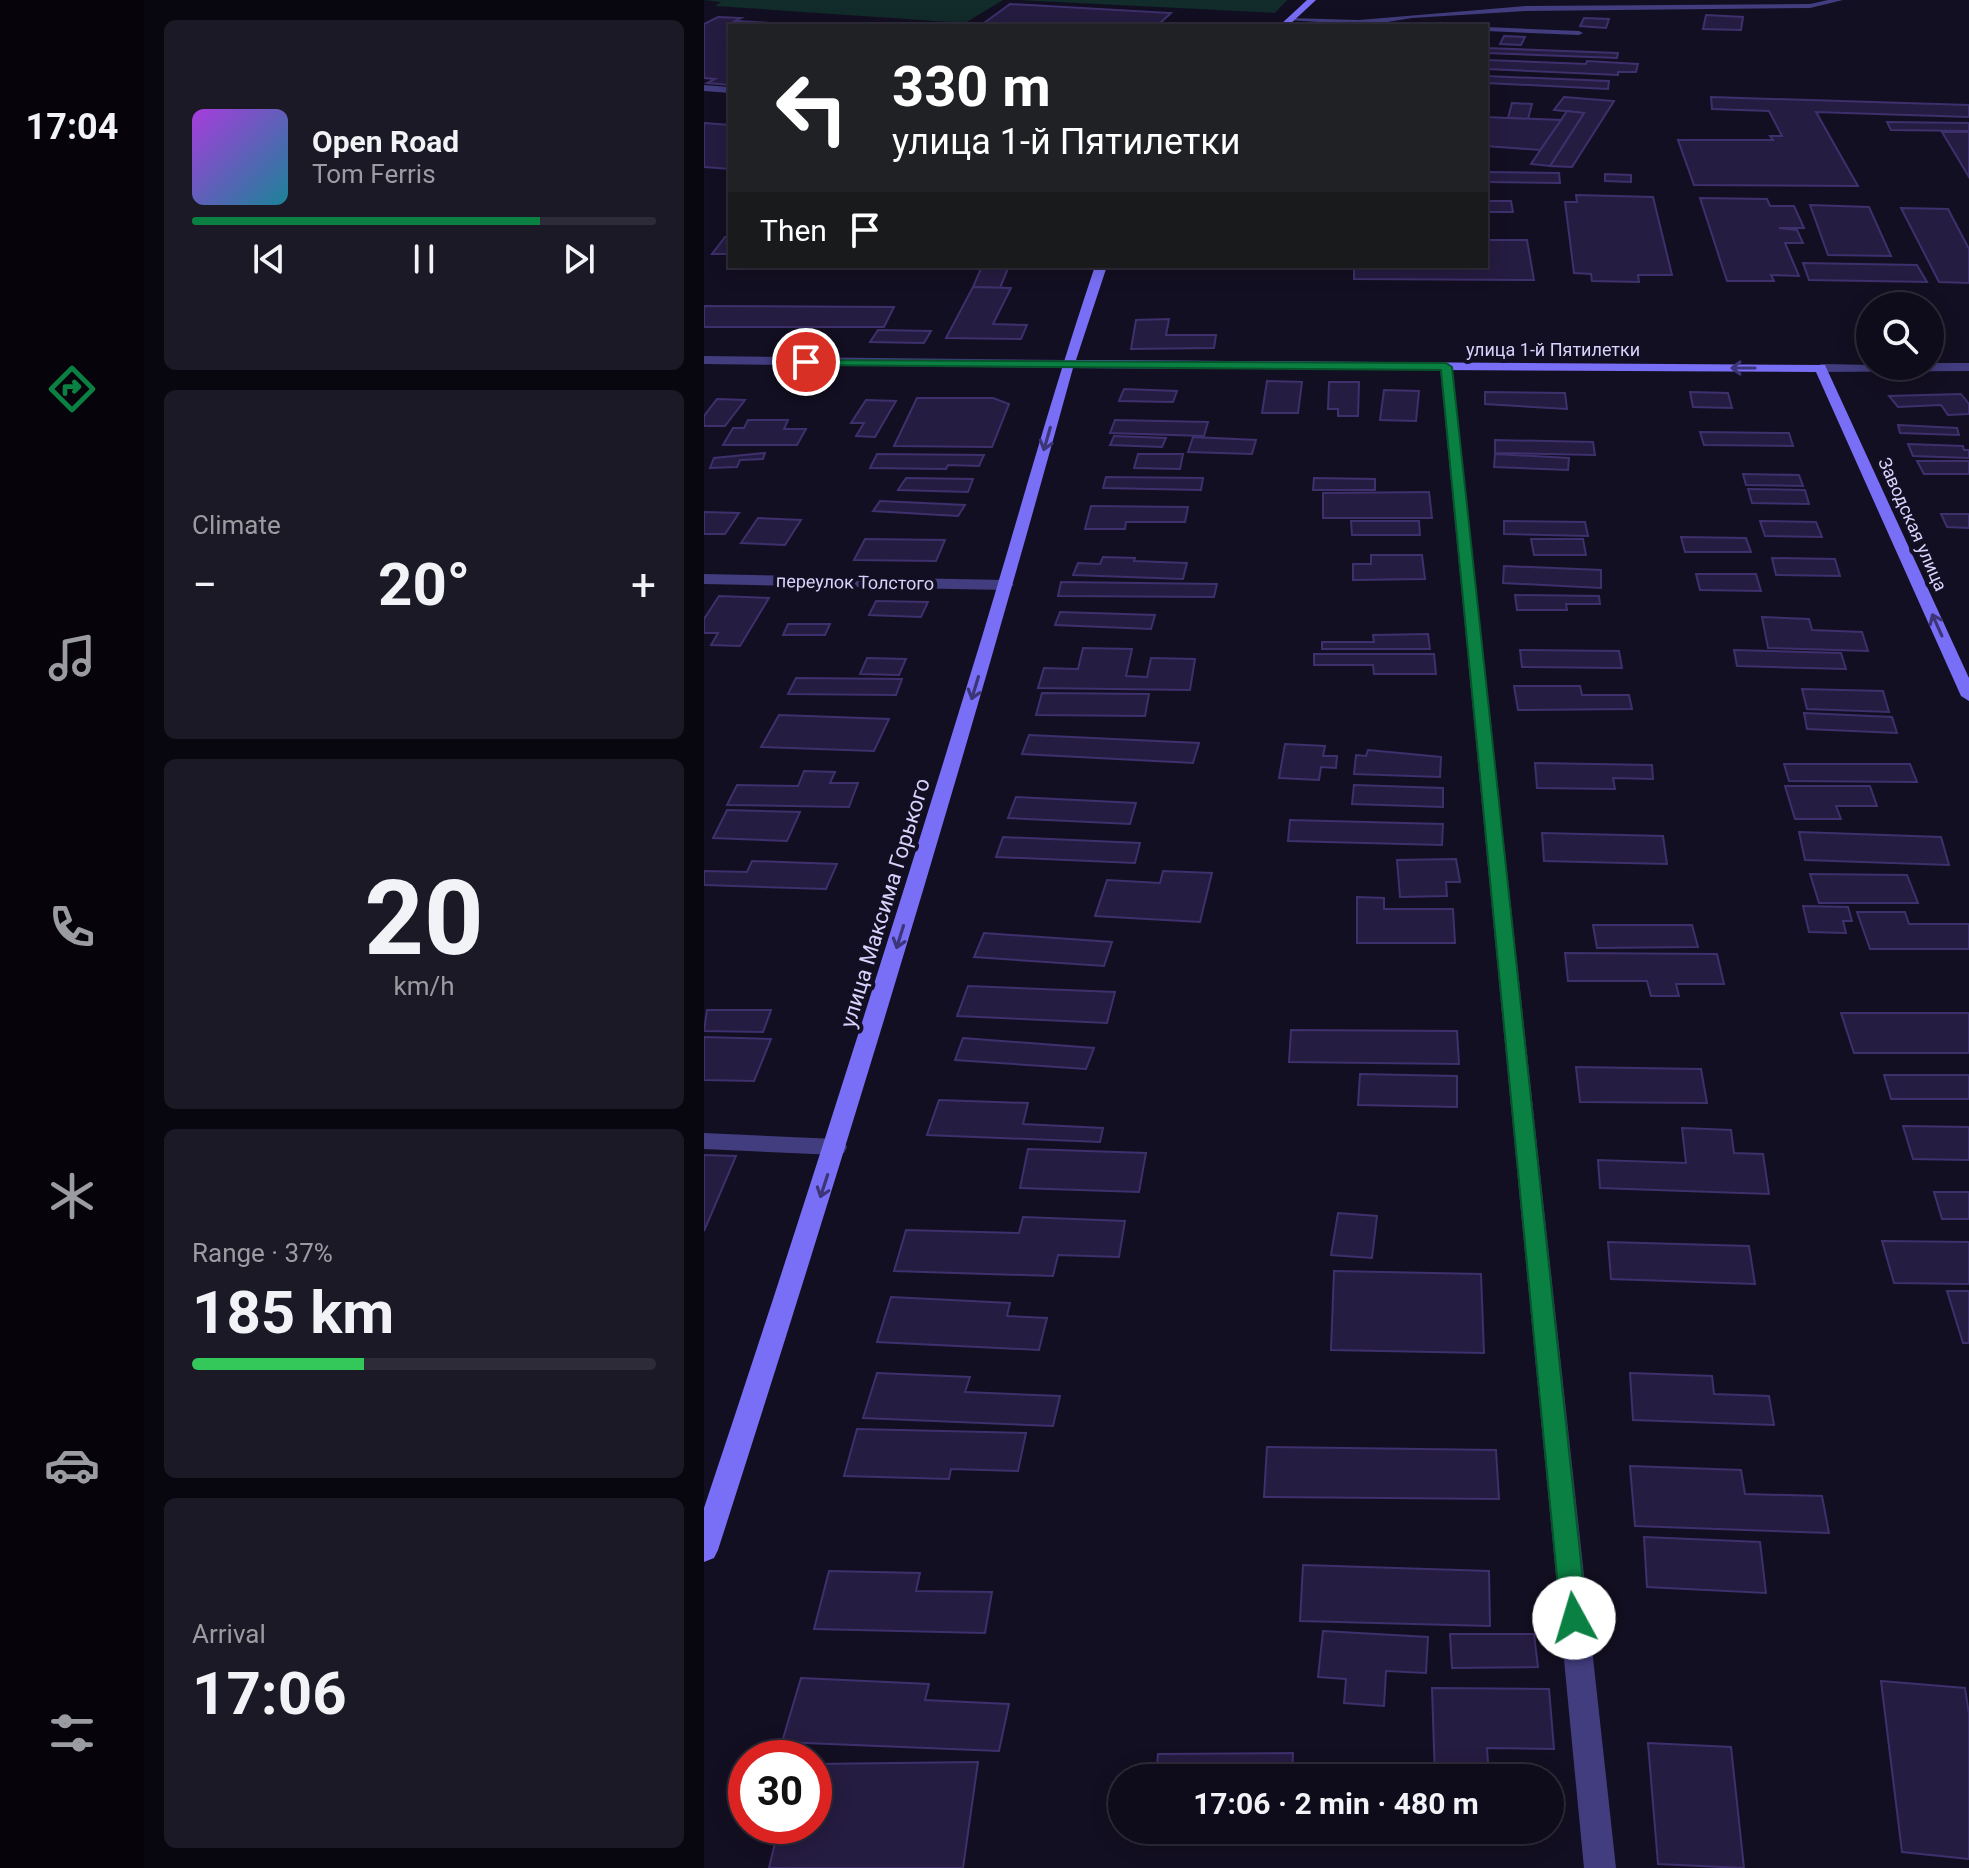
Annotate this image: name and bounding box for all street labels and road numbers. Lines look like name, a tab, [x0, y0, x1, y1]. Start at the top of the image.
street label: улица 1-й Пятилетки	[1466, 339, 1640, 360]
street label: Заводская улица	[1874, 454, 1952, 594]
street label: переулок Толстого	[776, 570, 934, 594]
street label: улица Максима Горького	[835, 775, 935, 1031]

